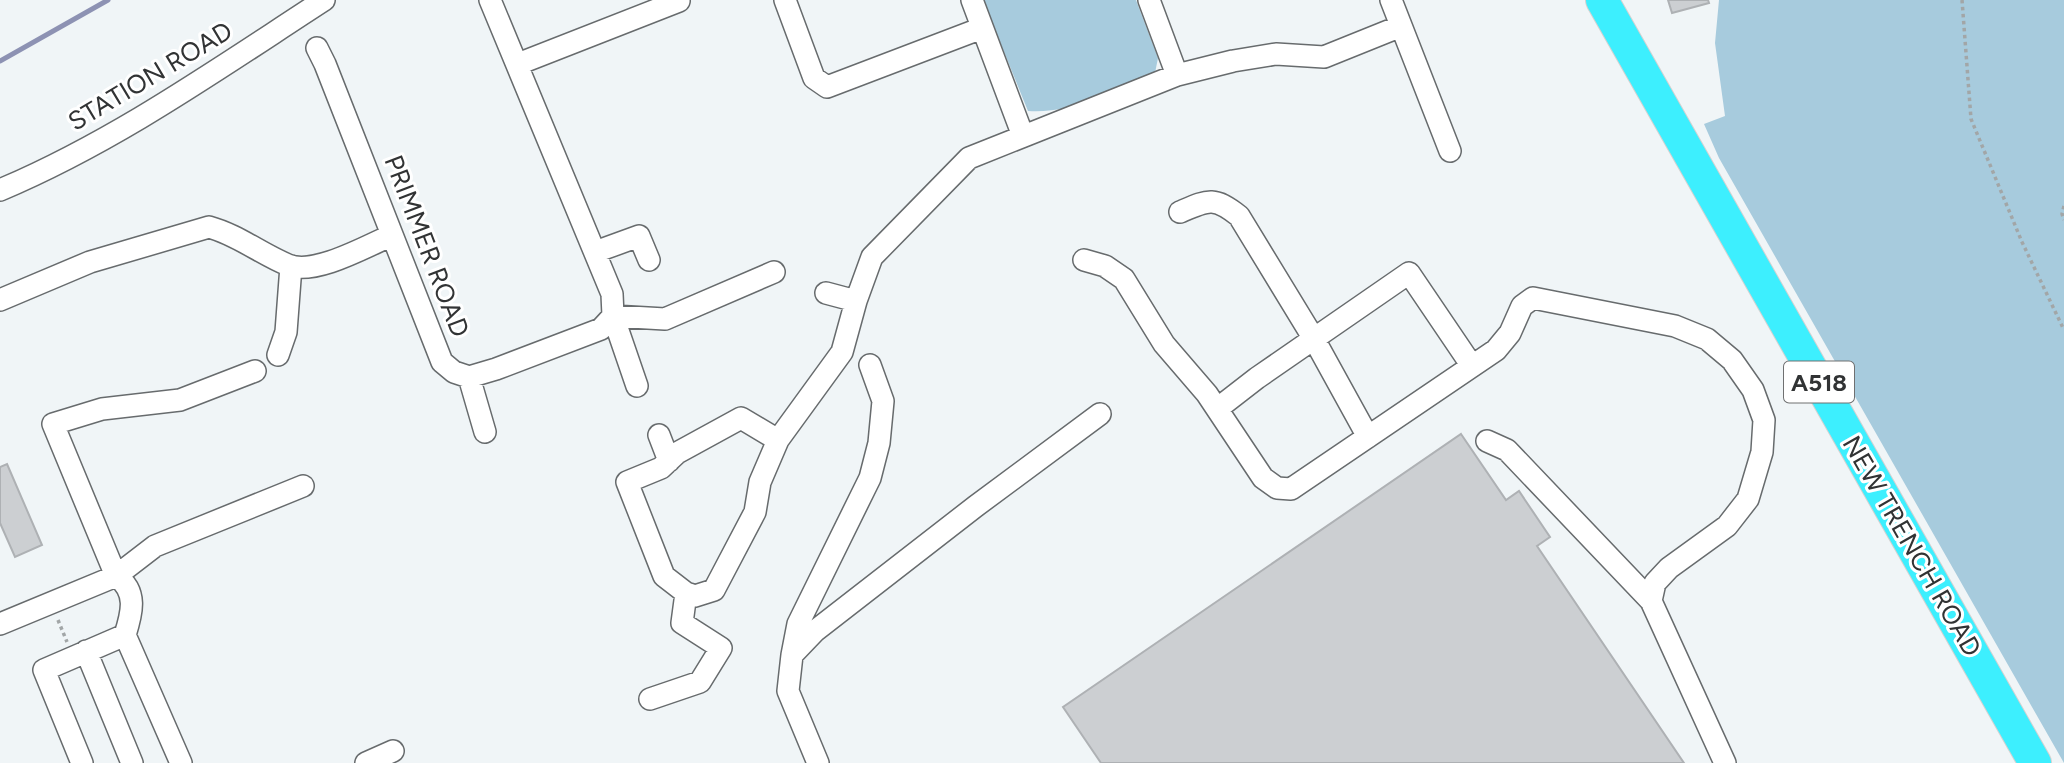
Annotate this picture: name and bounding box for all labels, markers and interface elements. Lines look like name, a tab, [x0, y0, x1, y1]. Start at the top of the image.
street label: STATION ROAD	[62, 14, 238, 138]
street label: PRIMMER ROAD	[378, 150, 476, 342]
road number: A518	[1784, 362, 1854, 402]
street label: NEW TRENCH ROAD	[1836, 430, 1988, 662]

